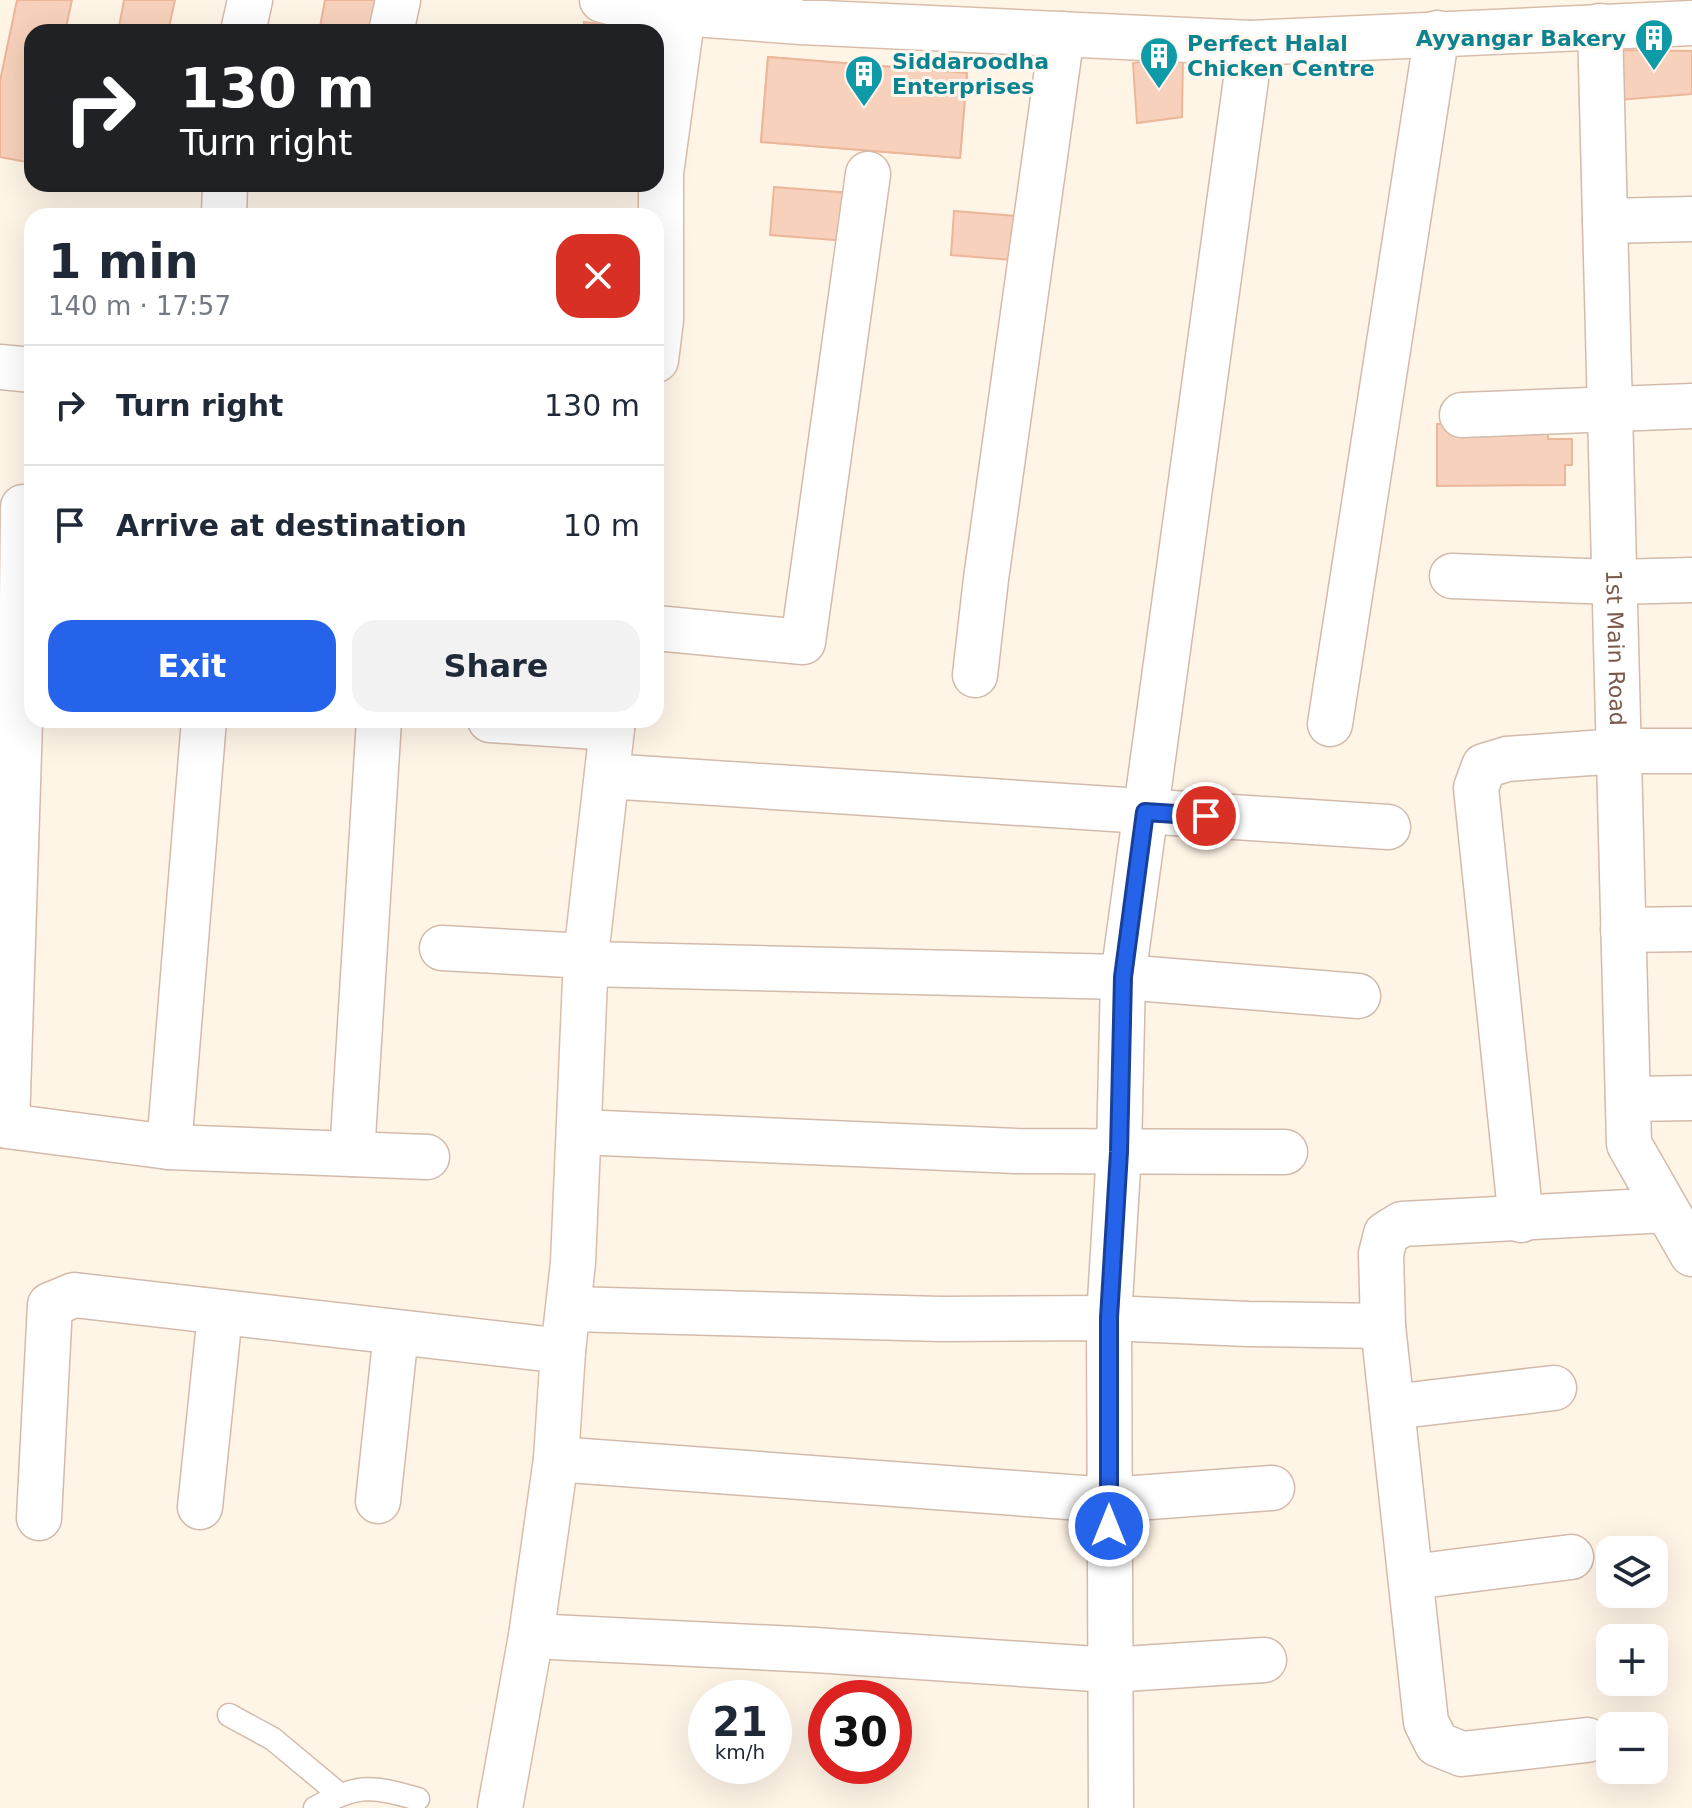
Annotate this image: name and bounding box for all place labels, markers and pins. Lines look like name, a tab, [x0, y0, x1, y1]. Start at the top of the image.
building icon: Ayyangar Bakery	[1633, 17, 1675, 72]
place label: Ayyangar Bakery	[1416, 26, 1626, 51]
place label: Perfect Halal Chicken Centre	[1187, 31, 1375, 81]
building icon: Perfect Halal Chicken Centre	[1138, 35, 1180, 90]
place label: Siddaroodha Enterprises	[892, 49, 1049, 99]
building icon: Siddaroodha Enterprises	[843, 53, 885, 108]
pin	[1172, 782, 1240, 850]

